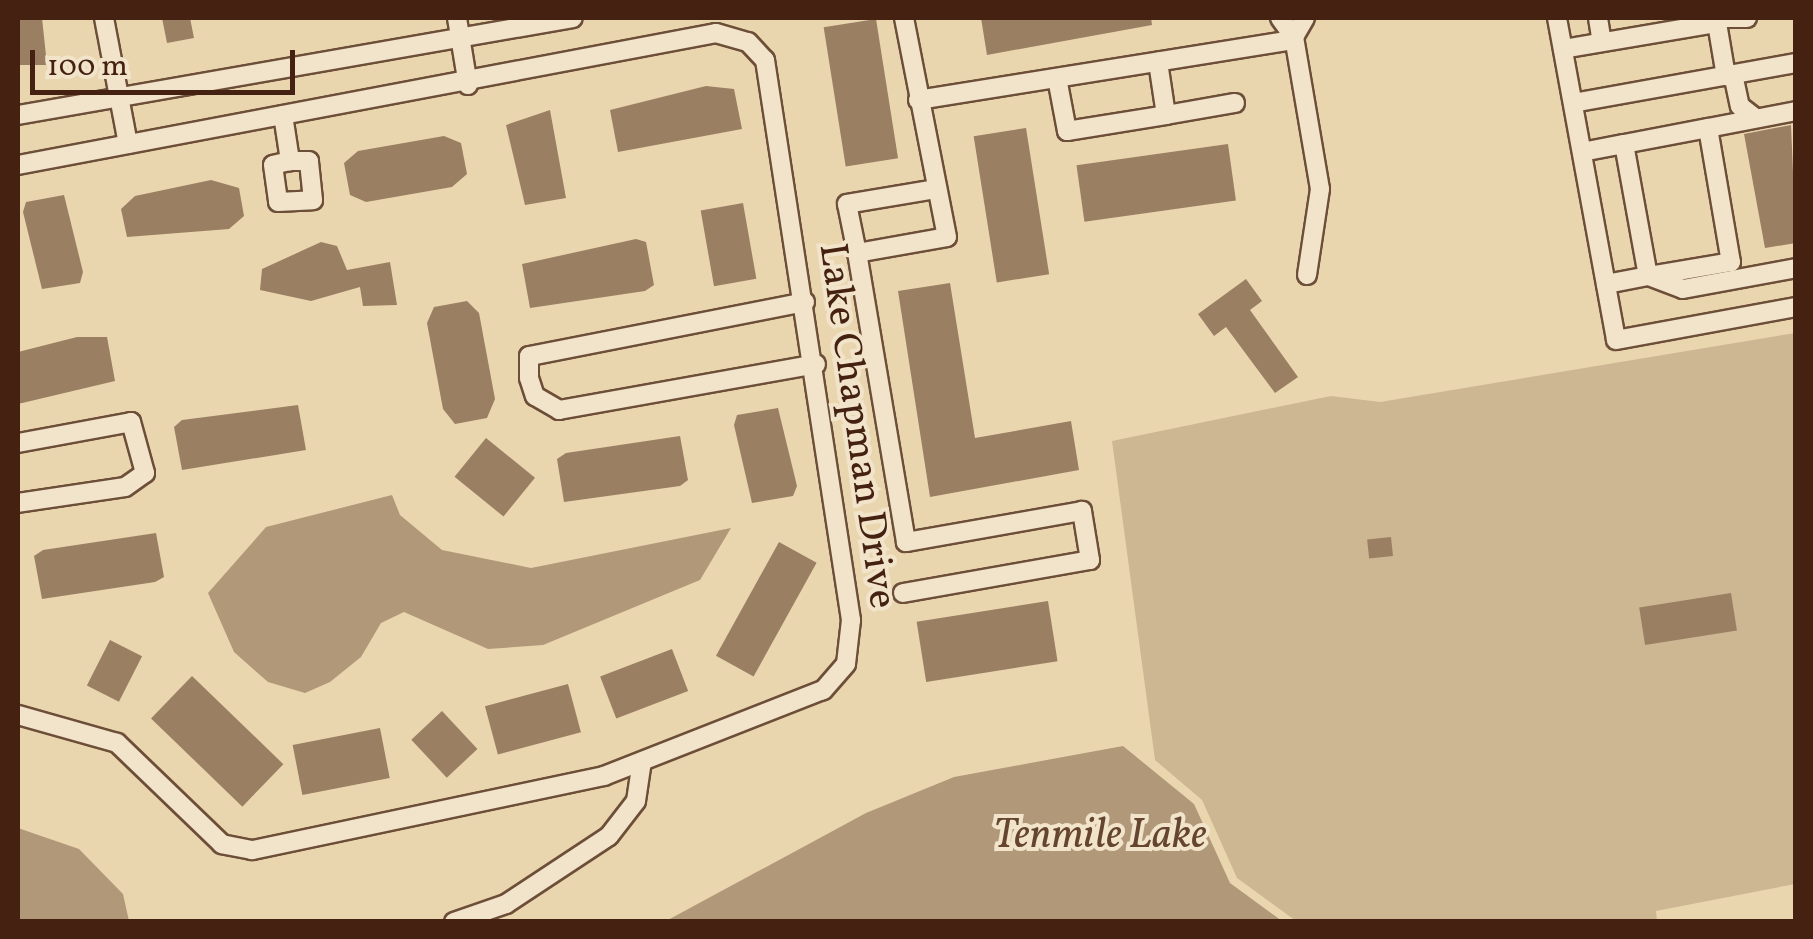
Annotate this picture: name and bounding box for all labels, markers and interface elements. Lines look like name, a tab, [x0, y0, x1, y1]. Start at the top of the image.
scale bar	[35, 30, 300, 92]
text: 100 m	[47, 46, 128, 88]
street label: Lake Chapman Drive	[807, 240, 905, 612]
water label: Tenmile Lake	[993, 812, 1207, 862]

